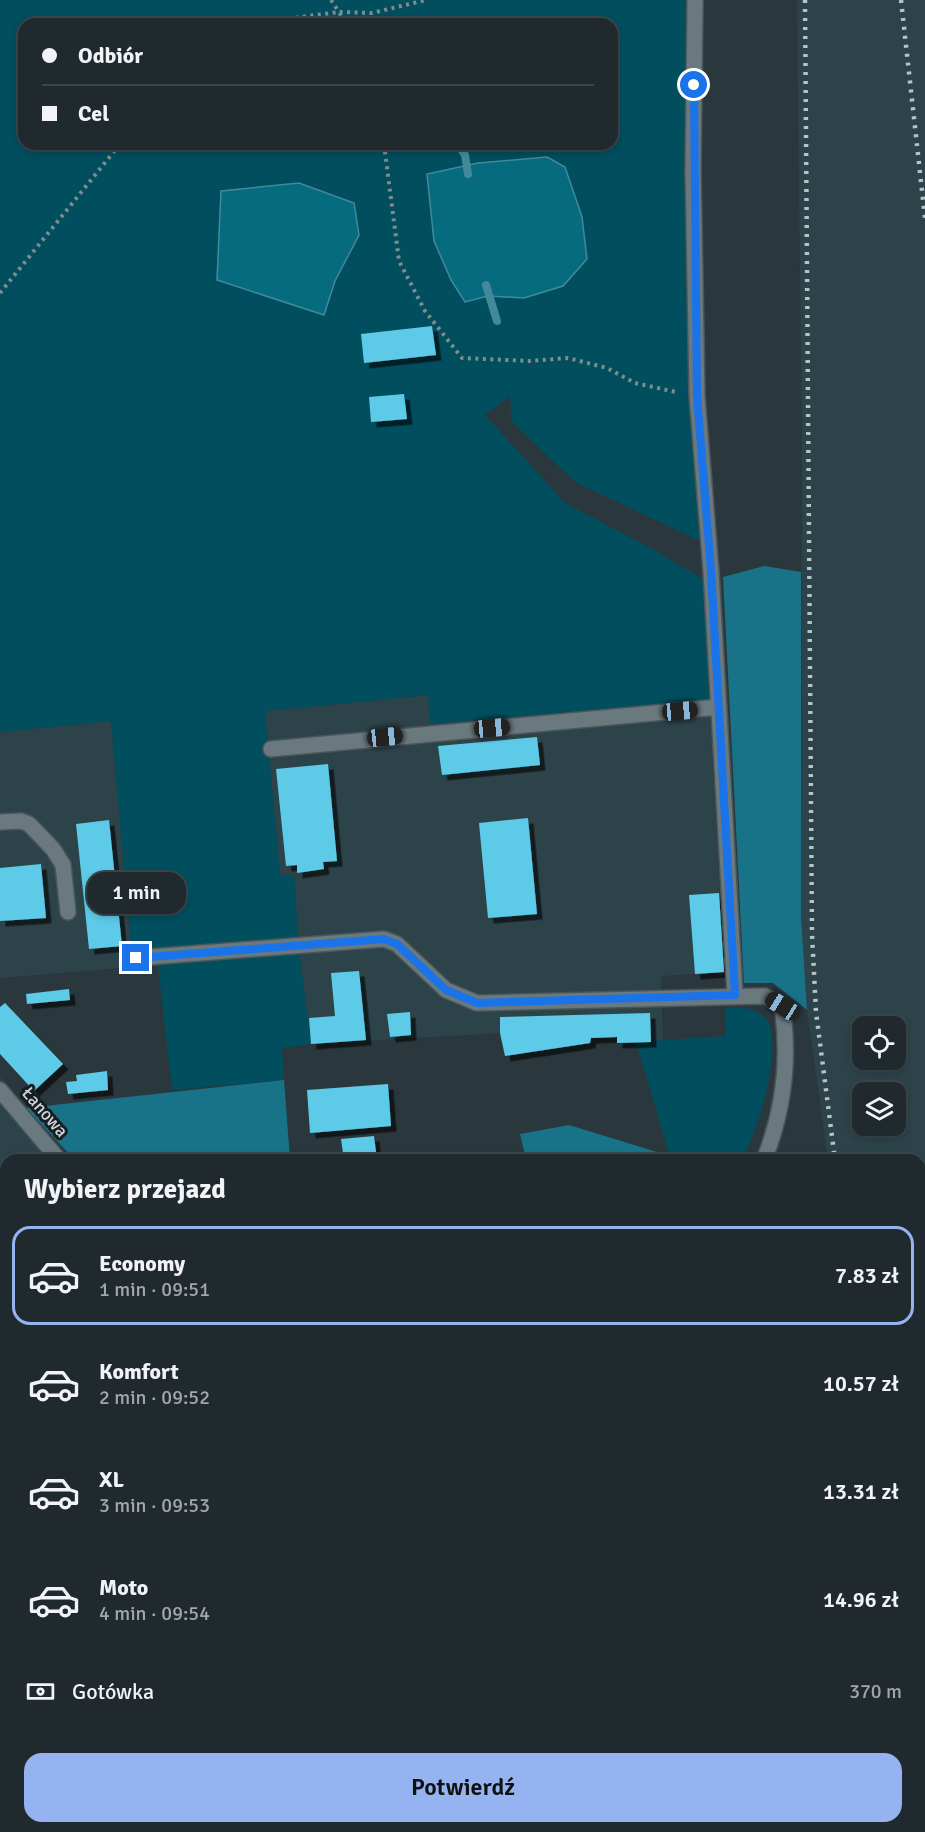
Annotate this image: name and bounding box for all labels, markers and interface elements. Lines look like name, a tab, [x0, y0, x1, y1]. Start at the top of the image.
text: Odbiór	[78, 42, 143, 69]
route start	[680, 71, 707, 98]
text: Cel	[78, 100, 109, 127]
car	[661, 700, 699, 722]
car	[473, 717, 511, 739]
car	[366, 726, 404, 748]
callout: 1 min	[86, 871, 186, 913]
text: 1 min	[113, 880, 160, 905]
route end	[122, 944, 149, 971]
car	[762, 989, 802, 1023]
map controls	[852, 1016, 906, 1136]
button: locate	[852, 1016, 906, 1070]
street label: Łanowa	[17, 1082, 73, 1142]
button: layers	[852, 1082, 906, 1136]
text: Wybierz przejazd	[24, 1173, 226, 1206]
icon: car	[27, 1249, 81, 1303]
text: Economy	[99, 1250, 185, 1277]
text: 7.83 zł	[835, 1262, 899, 1289]
text: 1 min · 09:51	[99, 1277, 210, 1302]
icon: car	[27, 1357, 81, 1411]
text: Komfort	[99, 1358, 179, 1385]
text: 10.57 zł	[823, 1370, 899, 1397]
text: 2 min · 09:52	[99, 1385, 210, 1410]
icon: car	[27, 1465, 81, 1519]
text: XL	[99, 1466, 124, 1493]
text: 13.31 zł	[823, 1478, 899, 1505]
text: 3 min · 09:53	[99, 1493, 210, 1518]
icon: car	[27, 1573, 81, 1627]
text: Moto	[99, 1574, 148, 1601]
text: 14.96 zł	[823, 1586, 899, 1613]
text: 4 min · 09:54	[99, 1601, 210, 1626]
icon: cash	[24, 1675, 57, 1708]
text: Gotówka	[72, 1678, 154, 1705]
text: 370 m	[849, 1679, 902, 1704]
button: Potwierdź	[24, 1753, 902, 1822]

